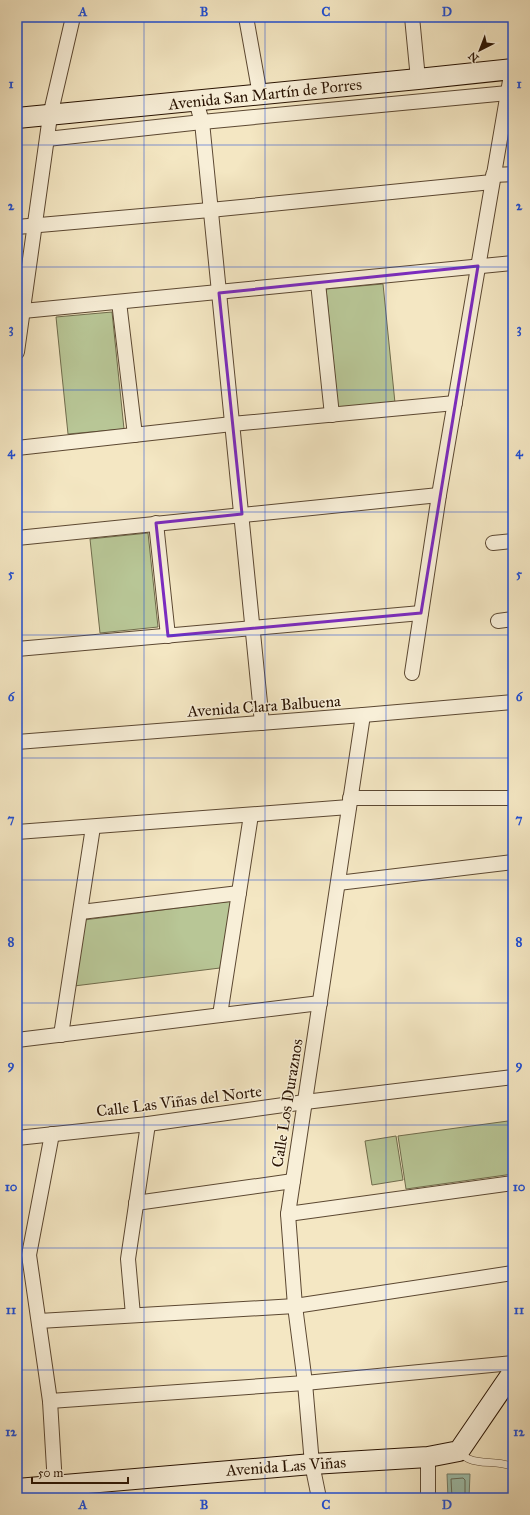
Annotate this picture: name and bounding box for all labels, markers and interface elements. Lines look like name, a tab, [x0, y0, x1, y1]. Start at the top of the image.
text: A	[78, 4, 88, 20]
text: B	[200, 4, 209, 20]
text: C	[322, 4, 331, 20]
text: D	[442, 4, 452, 20]
north arrow	[460, 30, 500, 70]
text: N	[465, 49, 481, 65]
street label: Avenida San Martín de Porres	[166, 74, 363, 114]
text: 1	[8, 76, 14, 92]
text: 1	[516, 76, 522, 92]
text: 2	[8, 198, 15, 214]
text: 2	[516, 198, 523, 214]
text: 3	[8, 321, 14, 337]
text: 3	[516, 321, 522, 337]
text: 4	[7, 444, 15, 460]
text: 4	[515, 444, 523, 460]
text: 5	[8, 566, 15, 582]
text: 5	[516, 566, 523, 582]
text: 6	[8, 689, 16, 705]
text: 6	[516, 689, 524, 705]
street label: Avenida Clara Balbuena	[186, 691, 342, 721]
text: 7	[8, 811, 15, 827]
text: 7	[516, 811, 523, 827]
text: 8	[8, 934, 15, 950]
text: 8	[516, 934, 523, 950]
street label: Calle Los Duraznos	[267, 1037, 307, 1169]
text: 9	[8, 1057, 15, 1073]
text: 9	[516, 1057, 523, 1073]
street label: Calle Las Viñas del Norte	[95, 1081, 263, 1121]
text: 10	[5, 1179, 18, 1195]
text: 10	[513, 1179, 526, 1195]
text: 11	[6, 1302, 16, 1318]
text: 11	[514, 1302, 524, 1318]
text: 12	[5, 1424, 17, 1440]
text: 12	[513, 1424, 525, 1440]
street label: Avenida Las Viñas	[224, 1452, 347, 1480]
scale bar	[32, 1459, 128, 1485]
text: 50 m	[38, 1466, 63, 1480]
text: A	[78, 1497, 88, 1513]
text: B	[200, 1497, 209, 1513]
text: C	[322, 1497, 331, 1513]
text: D	[442, 1497, 452, 1513]

